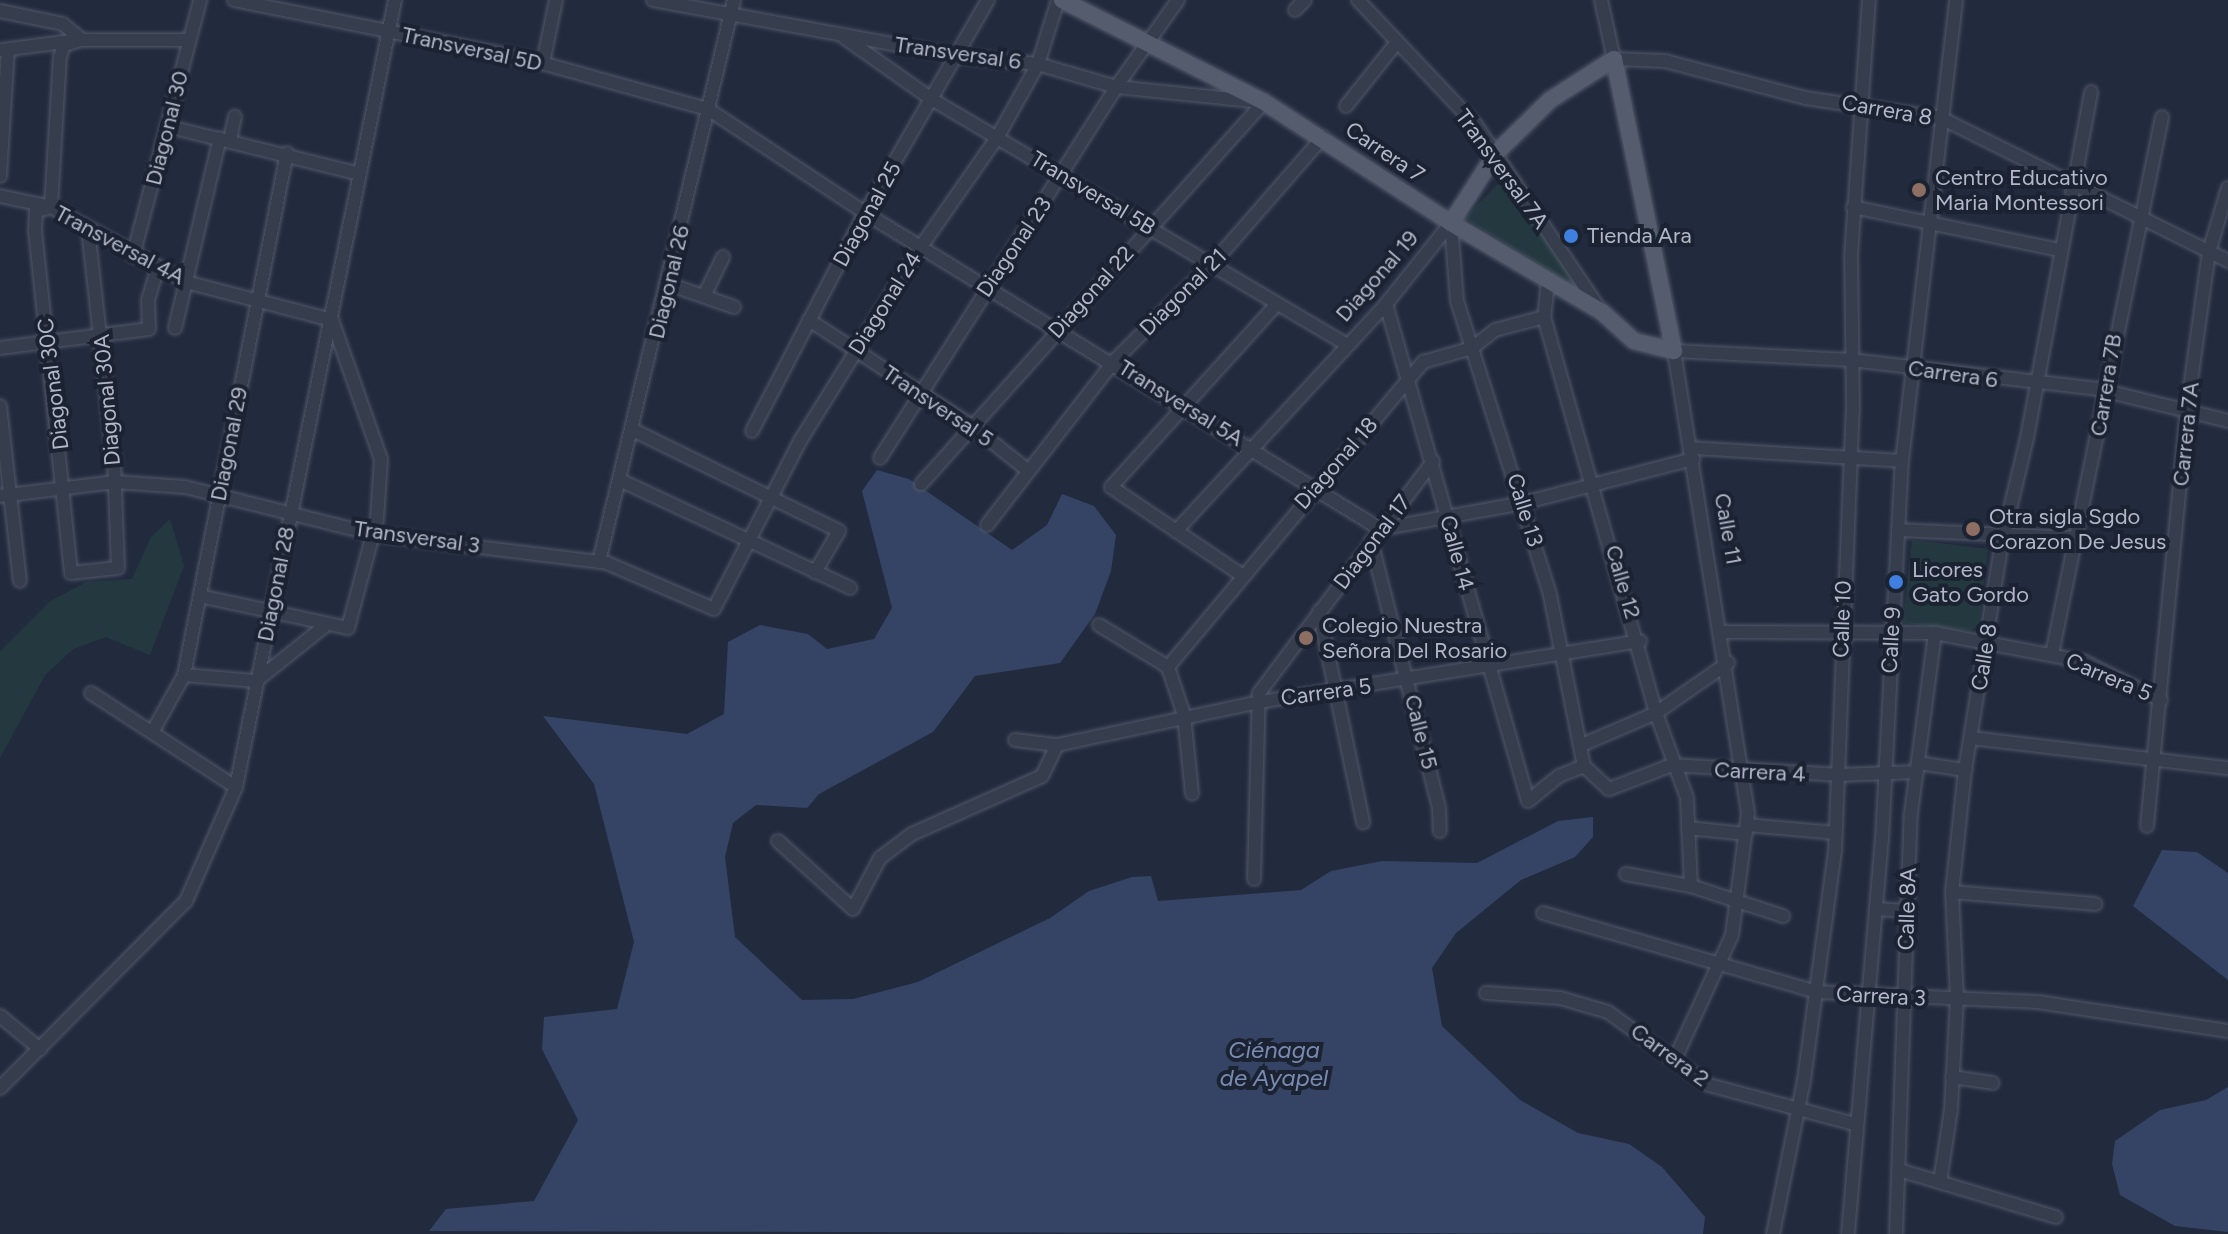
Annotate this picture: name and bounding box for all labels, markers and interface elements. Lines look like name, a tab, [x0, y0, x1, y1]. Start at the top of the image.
street label: Transversal 5D	[400, 21, 544, 77]
street label: Transversal 6	[893, 31, 1023, 75]
street label: Diagonal 30	[140, 68, 194, 188]
street label: Carrera 8	[1840, 89, 1934, 131]
street label: Transversal 7A	[1450, 104, 1554, 234]
street label: Carrera 7	[1340, 116, 1430, 188]
street label: Transversal 5B	[1026, 145, 1160, 241]
street label: Diagonal 25	[827, 157, 907, 271]
place label: Centro Educativo Maria Montessori	[1935, 164, 2108, 216]
marker: Centro Educativo Maria Montessori	[1910, 181, 1928, 199]
street label: Diagonal 23	[971, 192, 1057, 302]
street label: Transversal 4A	[51, 200, 189, 290]
street label: Diagonal 26	[643, 223, 695, 341]
place label: Tienda Ara	[1587, 223, 1692, 249]
street label: Diagonal 19	[1330, 225, 1424, 327]
marker: Tienda Ara	[1562, 227, 1580, 245]
street label: Diagonal 22	[1043, 240, 1139, 344]
street label: Diagonal 21	[1134, 243, 1232, 341]
street label: Diagonal 24	[843, 246, 927, 360]
street label: Diagonal 30C	[32, 316, 74, 452]
street label: Carrera 7B	[2085, 332, 2127, 438]
street label: Diagonal 30A	[88, 333, 126, 467]
street label: Transversal 5A	[1114, 354, 1248, 452]
street label: Carrera 6	[1906, 355, 2000, 393]
street label: Transversal 5	[878, 359, 998, 453]
street label: Carrera 7A	[2167, 381, 2205, 487]
street label: Diagonal 29	[205, 385, 253, 503]
street label: Diagonal 18	[1289, 412, 1383, 514]
street label: Calle 13	[1501, 470, 1549, 550]
street label: Diagonal 17	[1328, 489, 1416, 595]
street label: Calle 11	[1709, 491, 1747, 567]
place label: Otra sigla Sgdo Corazon De Jesus	[1989, 503, 2166, 554]
street label: Calle 14	[1434, 512, 1480, 594]
street label: Transversal 3	[352, 515, 482, 559]
marker: Otra sigla Sgdo Corazon De Jesus	[1964, 520, 1982, 538]
street label: Diagonal 28	[252, 524, 300, 644]
street label: Calle 12	[1600, 542, 1646, 622]
place label: Licores Gato Gordo	[1912, 556, 2029, 608]
marker: Licores Gato Gordo	[1887, 573, 1905, 591]
street label: Calle 10	[1827, 580, 1857, 658]
street label: Calle 9	[1876, 606, 1906, 674]
place label: Colegio Nuestra Señora Del Rosario	[1322, 612, 1507, 664]
street label: Calle 8	[1966, 621, 2002, 693]
marker: Colegio Nuestra Señora Del Rosario	[1297, 629, 1315, 647]
street label: Carrera 5	[2062, 647, 2156, 707]
street label: Carrera 5	[1279, 673, 1373, 711]
street label: Calle 15	[1399, 692, 1443, 772]
street label: Carrera 4	[1714, 756, 1806, 788]
street label: Calle 8A	[1892, 867, 1922, 951]
street label: Carrera 3	[1835, 980, 1927, 1012]
street label: Carrera 2	[1626, 1018, 1714, 1092]
water label: Ciénaga de Ayapel	[1220, 1036, 1328, 1092]

